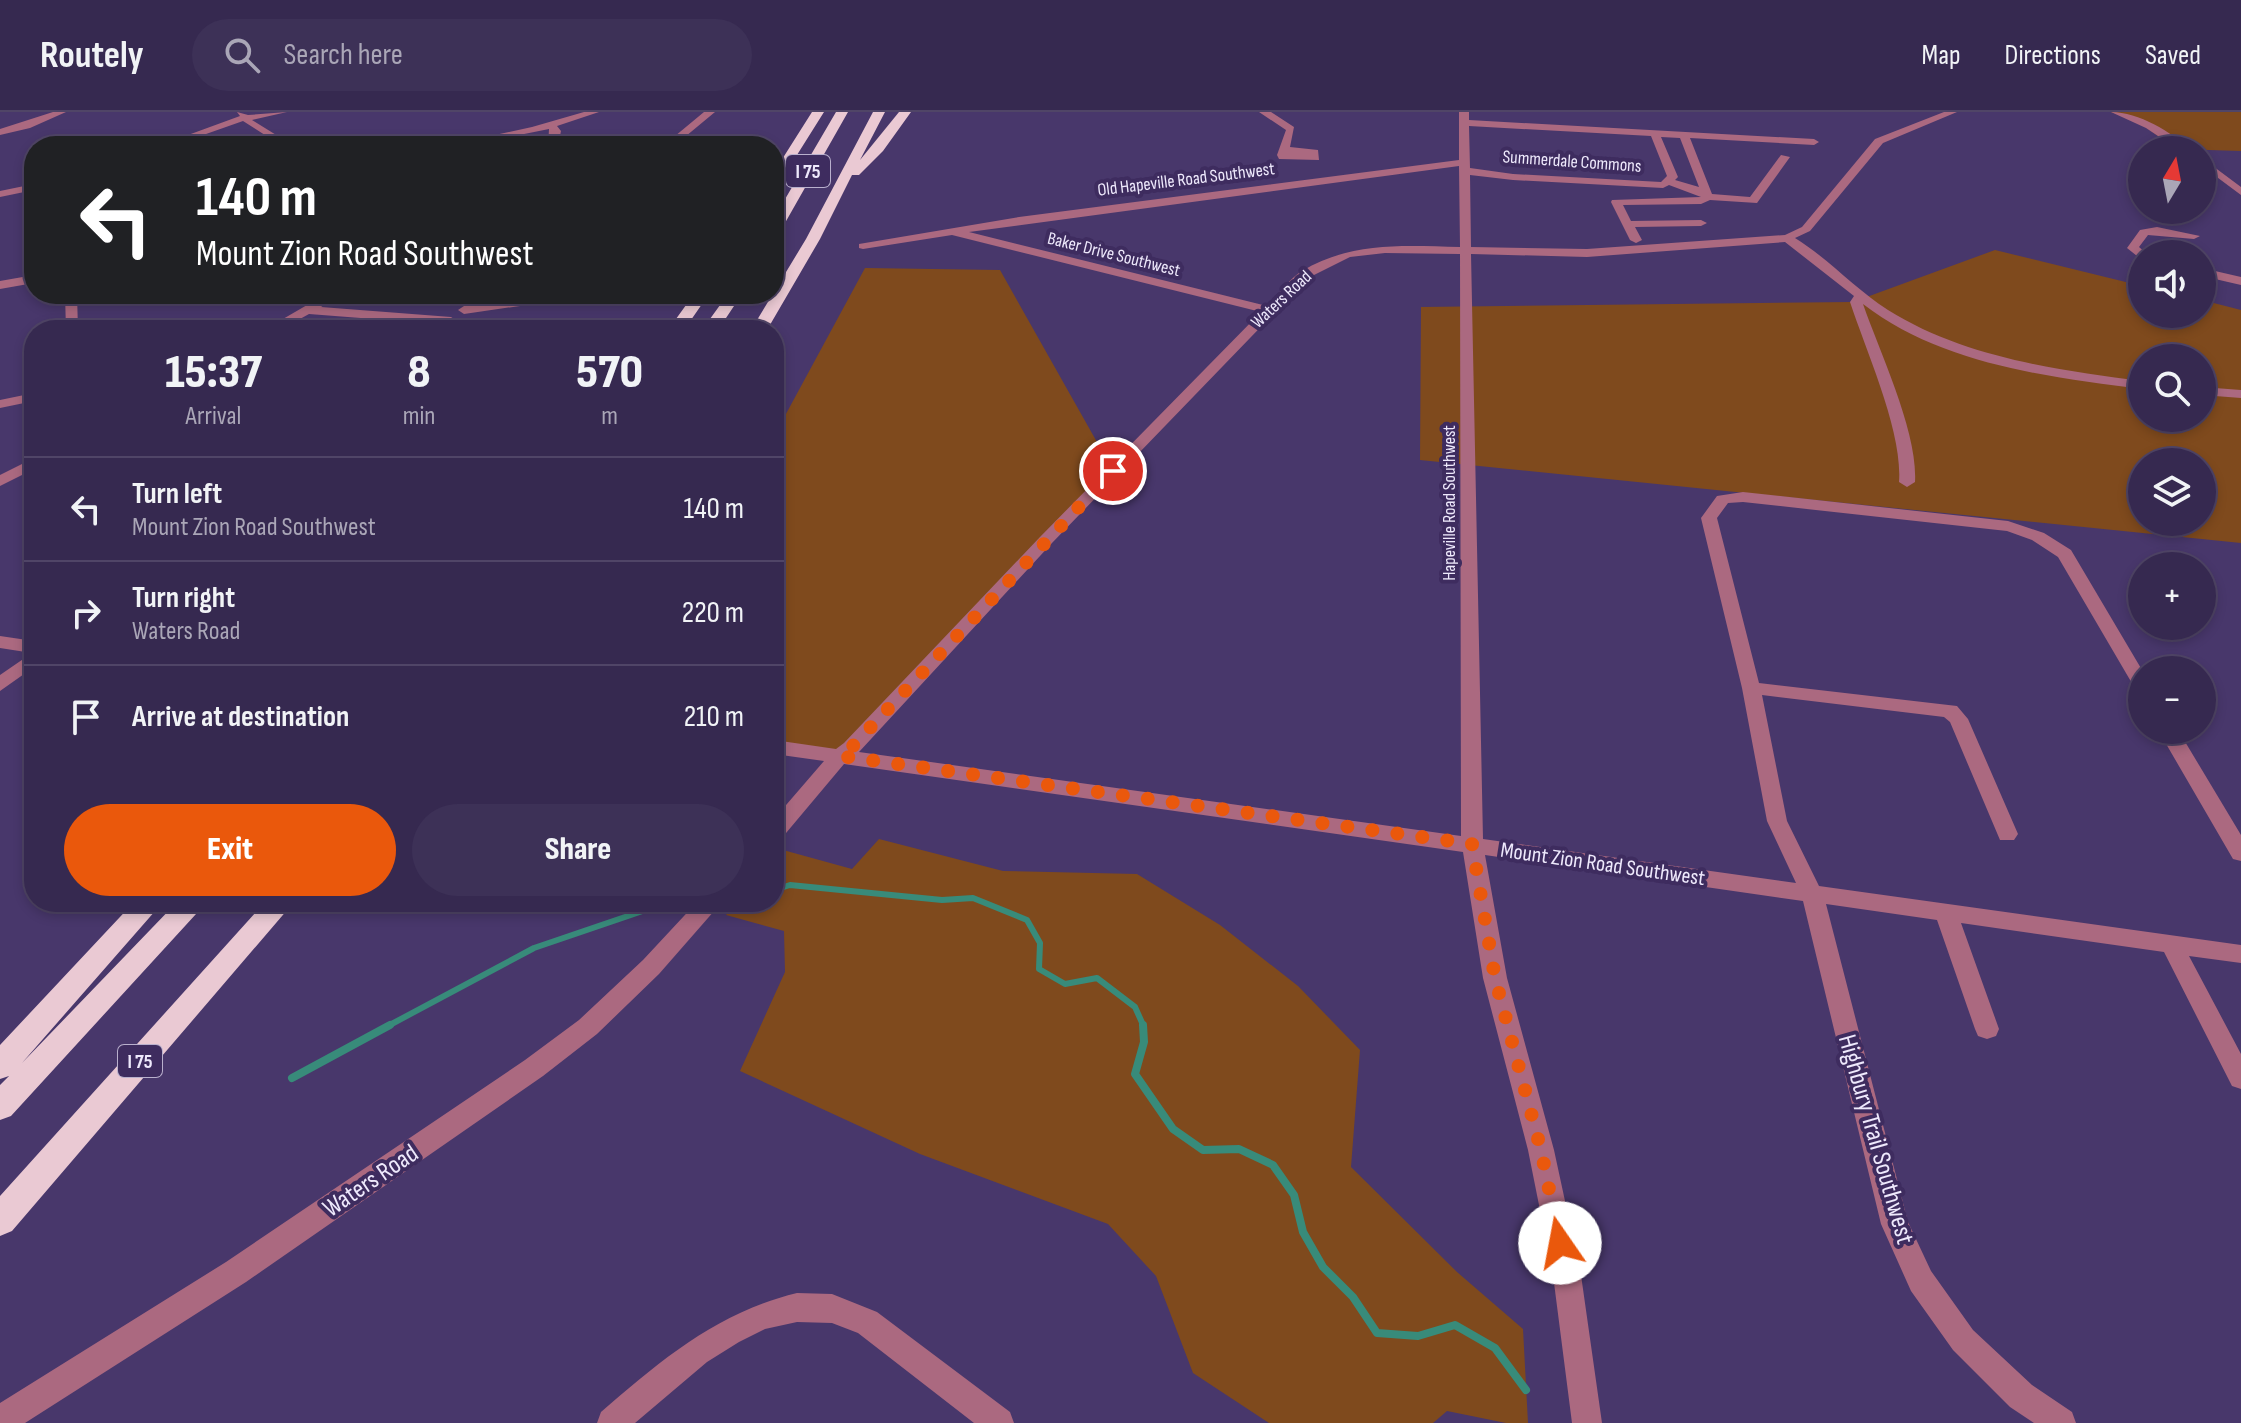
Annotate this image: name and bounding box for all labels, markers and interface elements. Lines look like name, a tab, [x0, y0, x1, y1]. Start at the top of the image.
search box	[192, 19, 752, 91]
text: Routely	[40, 33, 144, 78]
icon: search	[220, 33, 264, 77]
text: Search here	[284, 37, 403, 73]
text: Map	[1922, 39, 1961, 72]
text: Directions	[2005, 39, 2101, 72]
text: Saved	[2145, 39, 2201, 72]
north arrow	[2128, 136, 2216, 224]
map controls	[2128, 136, 2216, 744]
street label: Summerdale Commons	[1502, 146, 1642, 177]
road number: I 75	[786, 155, 830, 187]
street label: Old Hapeville Road Southwest	[1096, 158, 1276, 201]
text: 140 m	[196, 165, 317, 232]
icon: left	[64, 168, 168, 272]
street label: Baker Drive Southwest	[1045, 228, 1183, 281]
text: Mount Zion Road Southwest	[196, 233, 533, 276]
button: sound	[2128, 240, 2216, 328]
street label: Waters Road	[1247, 266, 1316, 333]
text: 15:37	[165, 344, 262, 401]
text: 8	[407, 344, 431, 401]
text: 570	[576, 344, 643, 401]
button: search	[2128, 344, 2216, 432]
text: Arrival	[185, 401, 241, 432]
text: min	[403, 401, 435, 432]
text: m	[601, 401, 618, 432]
street label: Hapeville Road Southwest	[1439, 425, 1460, 581]
pin	[1079, 437, 1147, 505]
button: layers	[2128, 448, 2216, 536]
icon: arrive	[1091, 449, 1135, 493]
text: Turn left	[132, 476, 222, 512]
icon: left	[64, 487, 108, 531]
text: 140 m	[684, 491, 744, 527]
text: Mount Zion Road Southwest	[132, 512, 376, 543]
button: +	[2128, 552, 2216, 640]
text: Turn right	[132, 580, 235, 616]
icon: right	[64, 591, 108, 635]
text: 220 m	[682, 595, 744, 631]
text: Waters Road	[132, 616, 240, 647]
button: −	[2128, 656, 2216, 744]
icon: arrive	[64, 695, 108, 739]
text: Arrive at destination	[132, 699, 349, 735]
text: 210 m	[684, 699, 744, 735]
button: Exit	[64, 804, 396, 896]
button: Share	[412, 804, 744, 896]
street label: Mount Zion Road Southwest	[1499, 837, 1707, 892]
street label: Highbury Trail Southwest	[1831, 1031, 1920, 1248]
road number: I 75	[118, 1045, 162, 1077]
street label: Waters Road	[317, 1138, 424, 1224]
position arrow	[1518, 1201, 1602, 1285]

